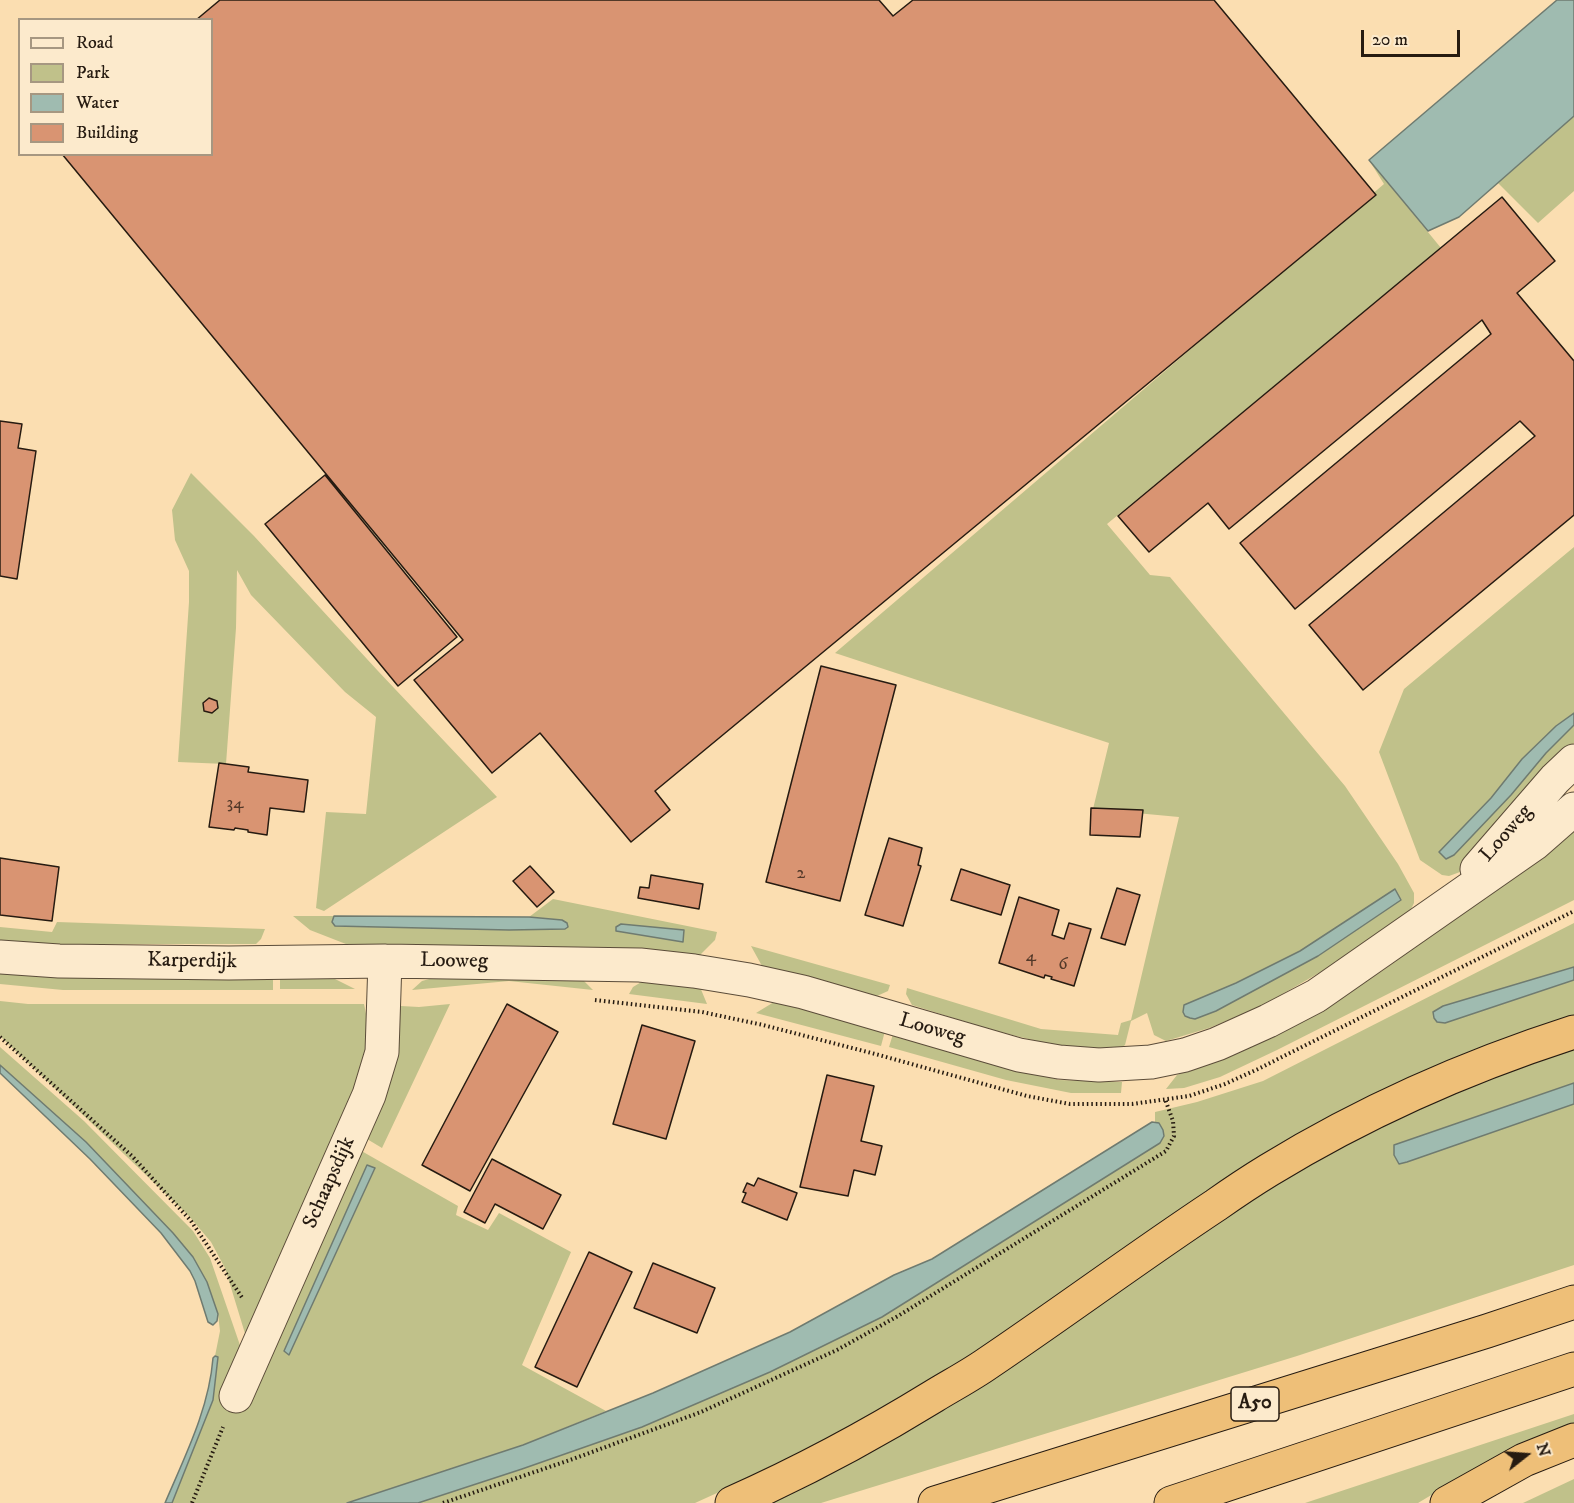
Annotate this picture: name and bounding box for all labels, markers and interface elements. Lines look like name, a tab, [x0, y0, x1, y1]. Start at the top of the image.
legend	[18, 18, 213, 156]
scale bar	[1364, 18, 1463, 56]
text: 20 m	[1372, 29, 1408, 51]
text: Road	[76, 32, 113, 54]
text: Park	[76, 62, 110, 84]
text: Water	[76, 92, 119, 114]
text: Building	[76, 122, 138, 144]
house number: 34	[226, 793, 244, 815]
street label: Looweg	[1475, 800, 1539, 868]
house number: 2	[797, 863, 805, 885]
house number: 4	[1026, 946, 1036, 968]
street label: Karperdijk	[147, 949, 237, 975]
street label: Looweg	[420, 949, 488, 975]
house number: 6	[1058, 954, 1068, 976]
street label: Looweg	[896, 1009, 968, 1051]
street label: Schaapsdijk	[299, 1133, 361, 1233]
road number: A50	[1231, 1387, 1279, 1421]
north arrow	[1496, 1425, 1556, 1485]
text: N	[1532, 1441, 1555, 1459]

